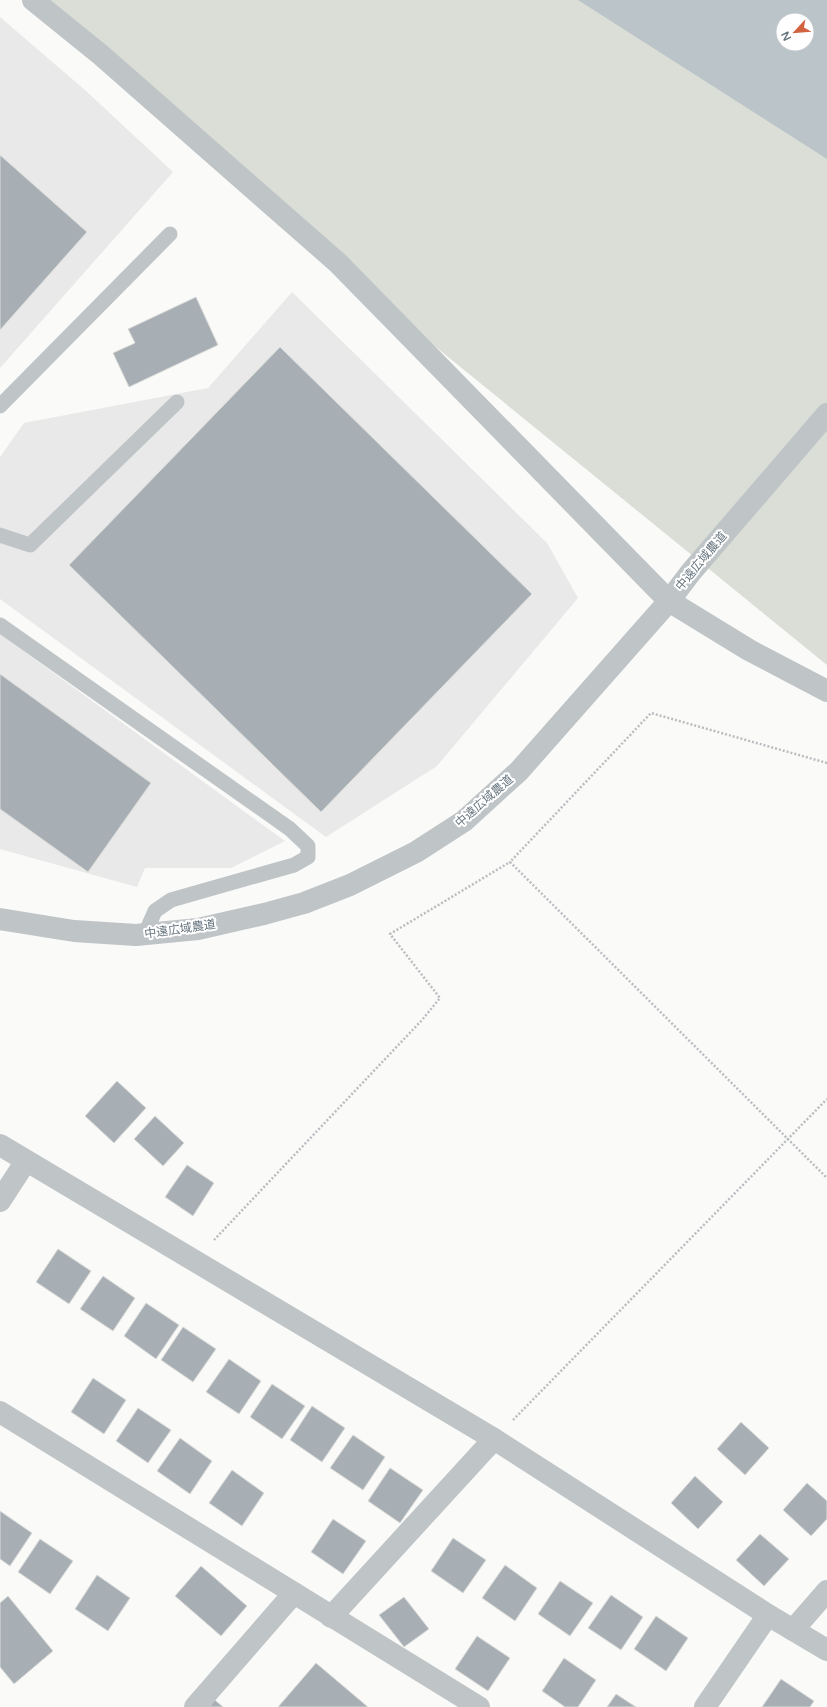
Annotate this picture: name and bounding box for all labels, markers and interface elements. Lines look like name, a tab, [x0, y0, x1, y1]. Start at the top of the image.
north arrow	[775, 12, 815, 52]
text: N	[779, 29, 794, 43]
street label: 中遠広域農道	[672, 529, 730, 593]
street label: 中遠広域農道	[452, 772, 516, 830]
street label: 中遠広域農道	[143, 917, 217, 941]

